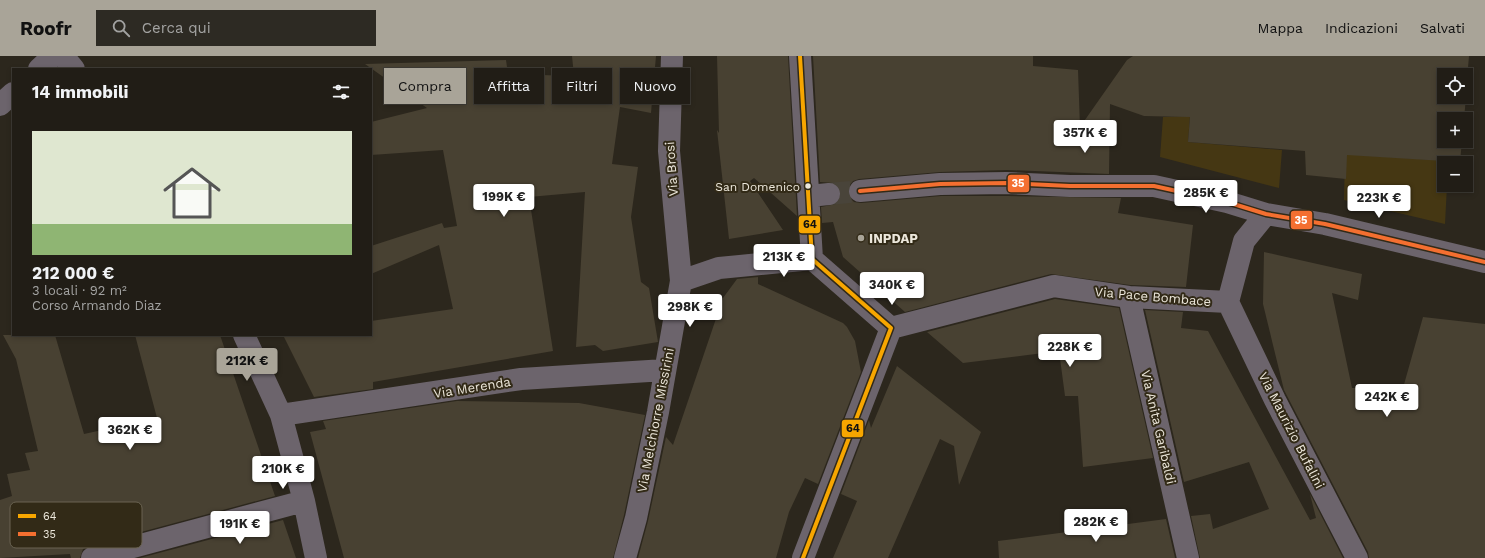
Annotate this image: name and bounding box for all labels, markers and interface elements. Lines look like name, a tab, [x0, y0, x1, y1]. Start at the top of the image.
search box	[96, 10, 376, 46]
text: Roofr	[20, 17, 72, 40]
icon: search	[110, 17, 132, 39]
text: Cerca qui	[142, 19, 211, 37]
text: Mappa	[1258, 20, 1303, 36]
text: Indicazioni	[1325, 20, 1398, 36]
text: Salvati	[1420, 20, 1465, 36]
chip: Compra	[384, 68, 466, 104]
chip: Affitta	[474, 68, 544, 104]
chip: Filtri	[552, 68, 612, 104]
chip: Nuovo	[620, 68, 690, 104]
map controls	[1437, 68, 1473, 192]
button: locate	[1437, 68, 1473, 104]
icon: filters	[330, 81, 352, 103]
text: 14 immobili	[32, 82, 128, 102]
button: +	[1437, 112, 1473, 148]
pin: 357K €	[1052, 120, 1118, 154]
text: 357K €	[1063, 125, 1107, 140]
street label: Via Brosi	[662, 141, 681, 197]
button: −	[1437, 156, 1473, 192]
icon: home	[156, 157, 228, 229]
line badge: 35	[1007, 174, 1030, 193]
text: 35	[1012, 177, 1024, 190]
place label: San Domenico	[715, 180, 800, 194]
pin: 285K €	[1173, 180, 1239, 214]
marker: San Domenico	[803, 181, 813, 191]
pin: 199K €	[471, 184, 537, 218]
text: 285K €	[1183, 185, 1229, 200]
pin: 223K €	[1346, 185, 1412, 219]
text: 199K €	[482, 189, 526, 204]
text: 223K €	[1357, 190, 1402, 205]
line badge: 35	[1290, 210, 1313, 230]
text: 35	[1295, 214, 1307, 227]
line badge: 64	[798, 215, 821, 234]
text: 64	[803, 218, 817, 231]
place label: INPDAP	[869, 231, 918, 246]
marker: INPDAP	[856, 233, 866, 243]
pin: 213K €	[751, 244, 817, 278]
text: 213K €	[763, 249, 805, 264]
text: 212 000 €	[32, 263, 114, 283]
pin: 340K €	[859, 272, 925, 306]
text: 340K €	[869, 277, 915, 292]
text: 3 locali · 92 m²	[32, 283, 127, 298]
street label: Via Pace Bombace	[1094, 284, 1212, 309]
pin: 298K €	[657, 294, 723, 328]
text: Corso Armando Diaz	[32, 298, 161, 313]
text: 298K €	[667, 299, 713, 314]
pin: 228K €	[1037, 334, 1103, 368]
text: 228K €	[1047, 339, 1093, 354]
street label: Via Melchiorre Missirini	[634, 347, 677, 494]
pin: 212K €	[214, 348, 280, 382]
text: 212K €	[226, 353, 268, 368]
street label: Via Anita Garibaldi	[1138, 369, 1179, 486]
street label: Via Maurizio Bufalini	[1256, 369, 1327, 491]
street label: Via Merenda	[432, 374, 512, 401]
pin: 242K €	[1354, 384, 1420, 418]
text: 242K €	[1364, 389, 1410, 404]
pin: 362K €	[97, 417, 163, 451]
line badge: 64	[841, 419, 864, 438]
text: 362K €	[107, 422, 153, 437]
text: 64	[846, 422, 860, 435]
pin: 210K €	[250, 456, 316, 490]
text: 210K €	[261, 461, 305, 476]
legend	[10, 502, 142, 548]
pin: 282K €	[1063, 509, 1129, 543]
text: 64	[43, 510, 57, 523]
pin: 191K €	[207, 511, 273, 545]
text: 282K €	[1073, 514, 1119, 529]
text: 191K €	[220, 516, 261, 531]
text: 35	[43, 528, 56, 541]

